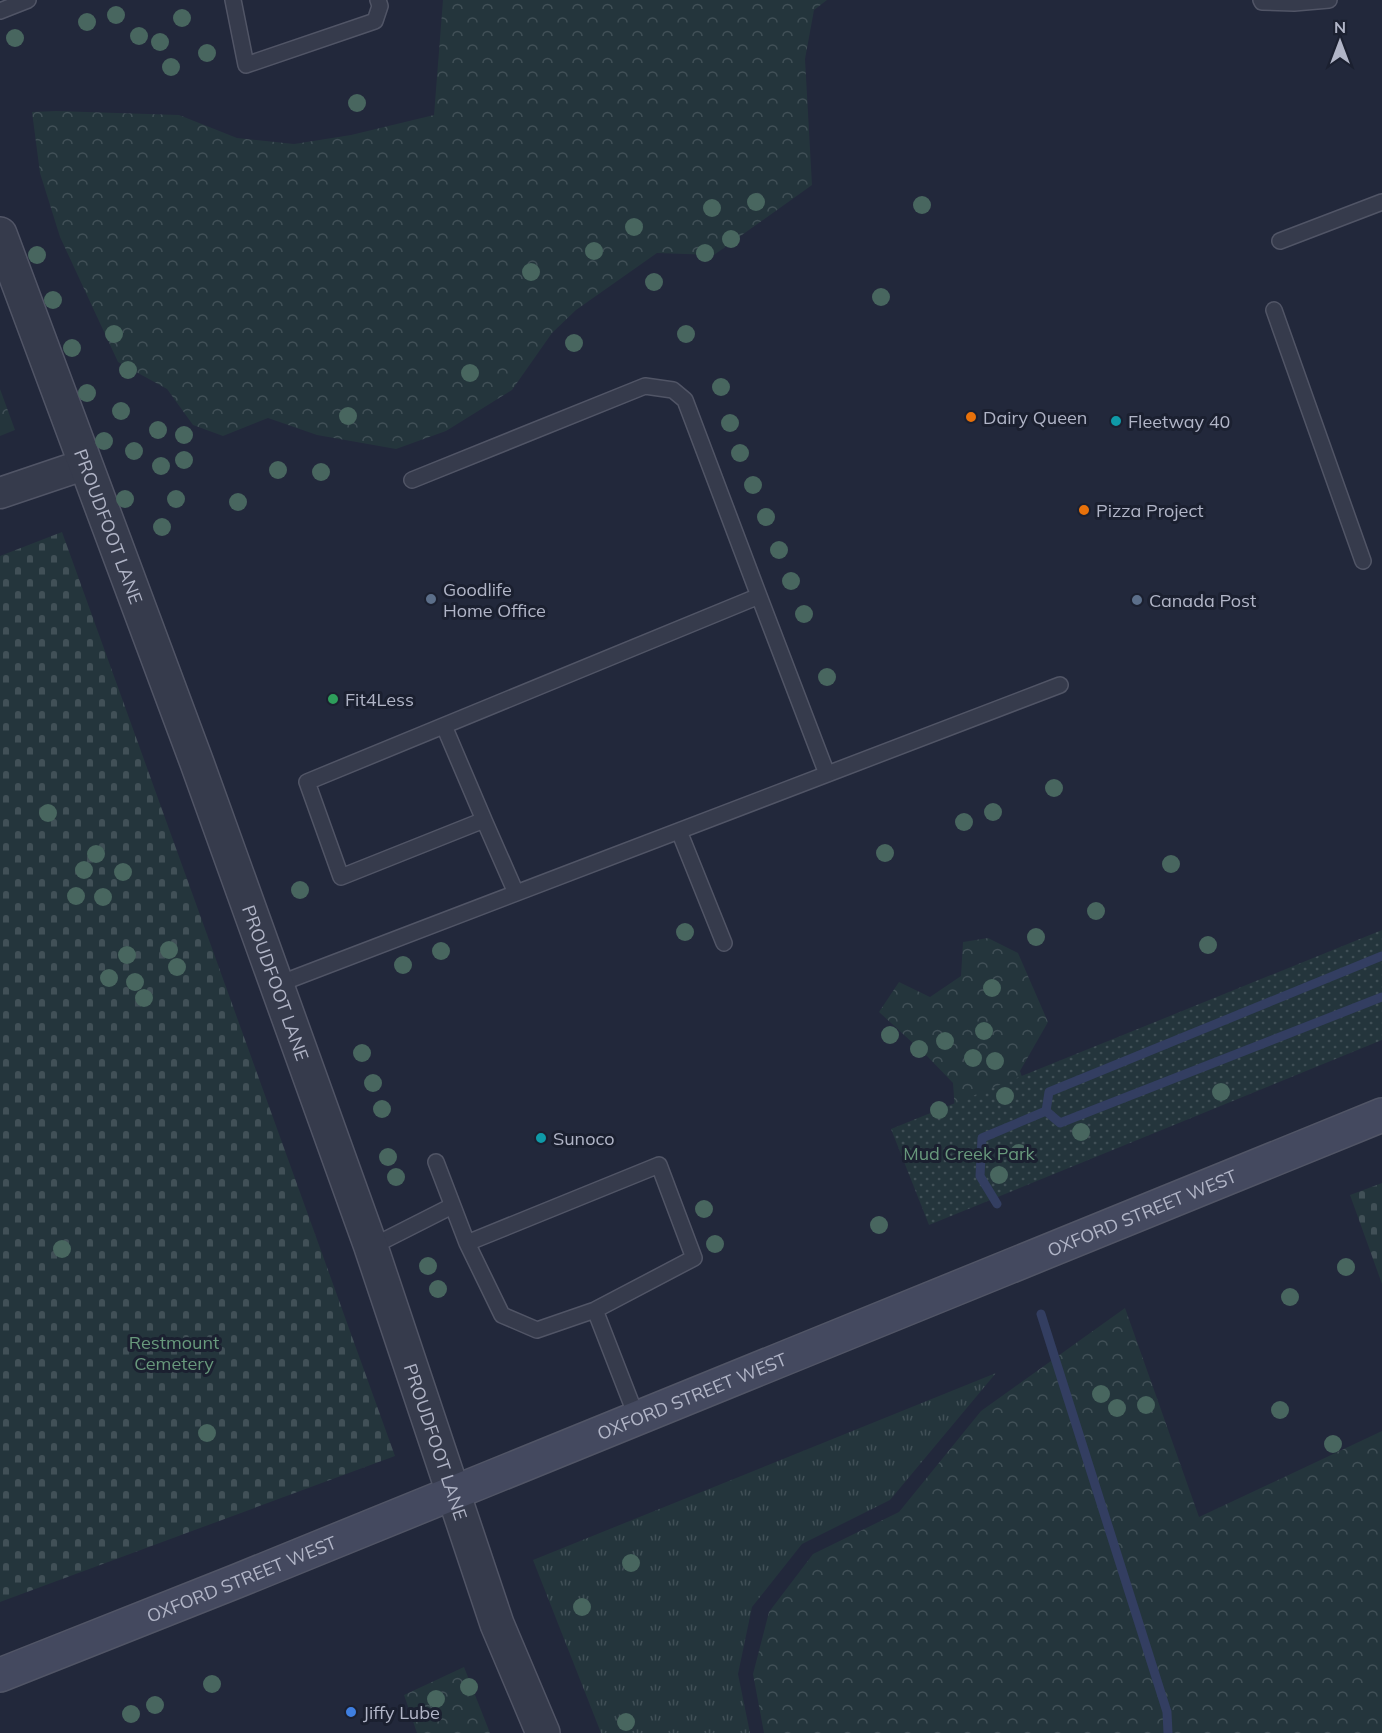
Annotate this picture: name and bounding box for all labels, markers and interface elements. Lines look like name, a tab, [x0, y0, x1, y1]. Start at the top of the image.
north arrow	[1310, 12, 1370, 72]
text: N	[1334, 17, 1346, 37]
place label: Dairy Queen	[983, 406, 1087, 429]
marker: Dairy Queen	[964, 410, 978, 424]
place label: Fleetway 40	[1128, 410, 1230, 433]
marker: Fleetway 40	[1109, 414, 1123, 428]
street label: PROUDFOOT LANE	[70, 446, 148, 607]
place label: Pizza Project	[1096, 499, 1204, 522]
marker: Pizza Project	[1077, 503, 1091, 517]
place label: Goodlife Home Office	[443, 578, 546, 622]
place label: Canada Post	[1149, 589, 1256, 612]
marker: Goodlife Home Office	[424, 592, 438, 606]
marker: Canada Post	[1130, 593, 1144, 607]
place label: Fit4Less	[345, 688, 414, 711]
marker: Fit4Less	[326, 692, 340, 706]
street label: PROUDFOOT LANE	[237, 902, 315, 1064]
place label: Sunoco	[553, 1127, 614, 1150]
marker: Sunoco	[534, 1131, 548, 1145]
park label: Mud Creek Park	[903, 1142, 1035, 1165]
street label: OXFORD STREET WEST	[1044, 1164, 1240, 1262]
park label: Restmount Cemetery	[129, 1331, 219, 1375]
street label: OXFORD STREET WEST	[594, 1347, 790, 1445]
street label: PROUDFOOT LANE	[399, 1360, 473, 1523]
street label: OXFORD STREET WEST	[143, 1530, 340, 1627]
place label: Jiffy Lube	[363, 1701, 440, 1724]
marker: Jiffy Lube	[344, 1705, 358, 1719]

